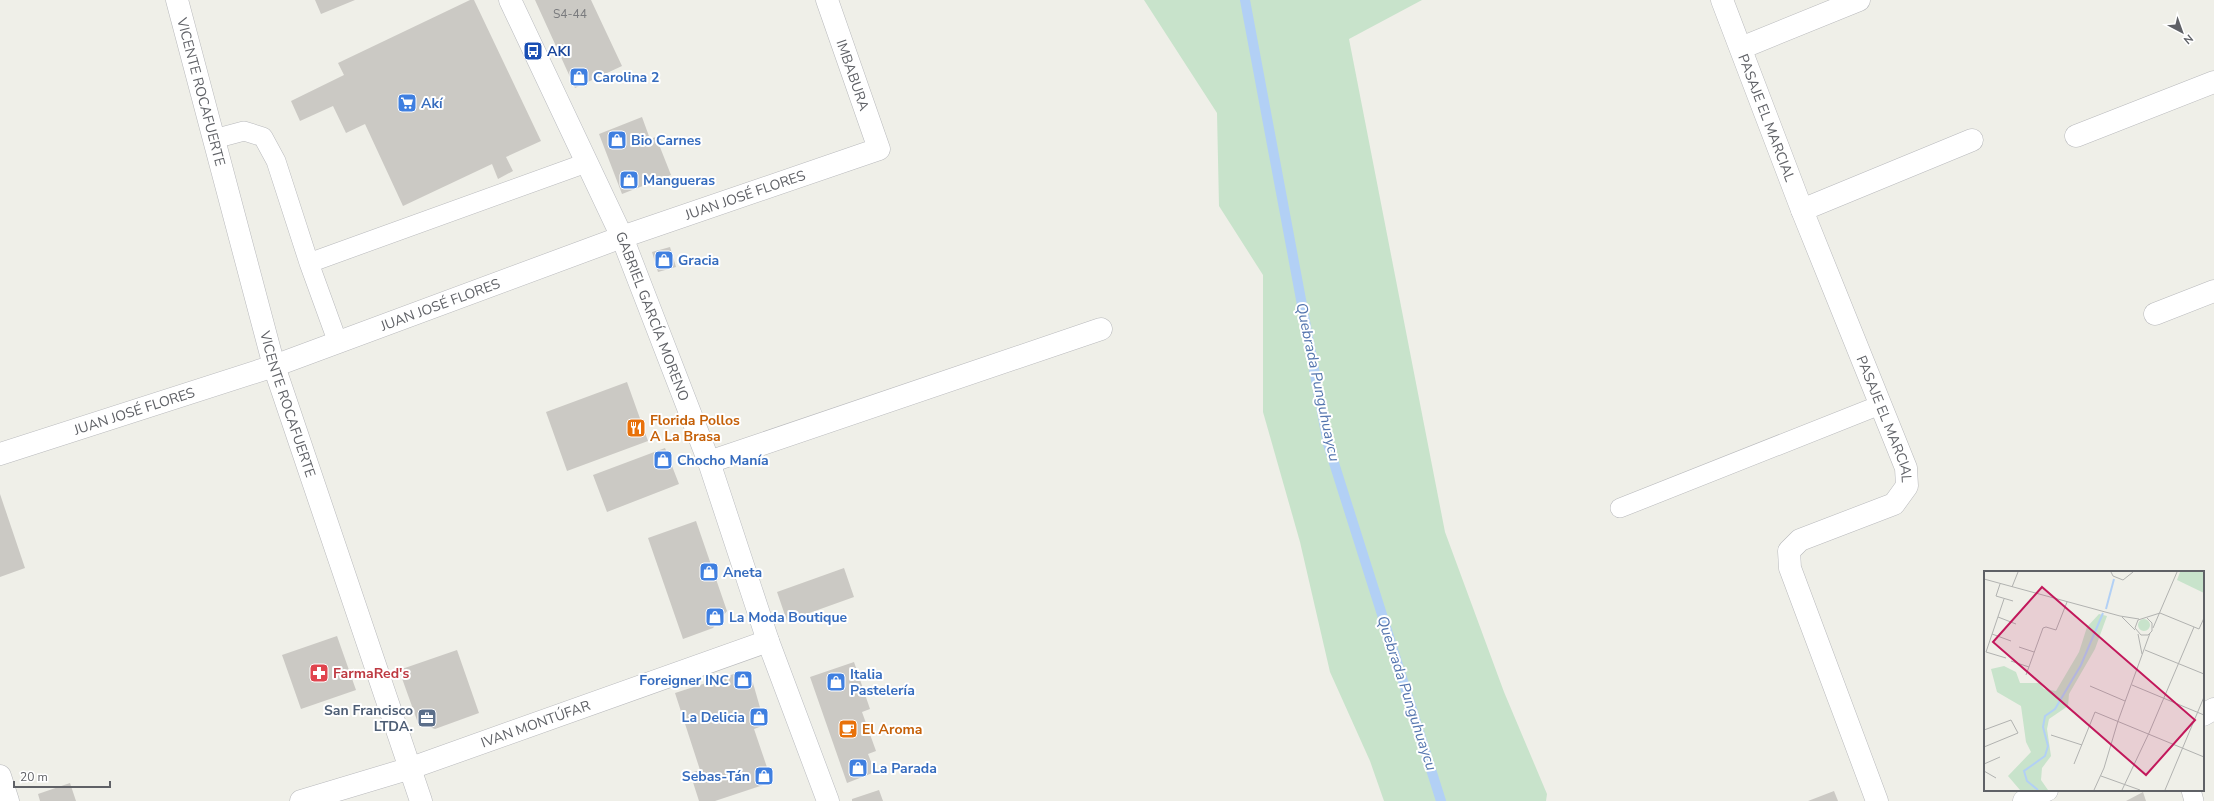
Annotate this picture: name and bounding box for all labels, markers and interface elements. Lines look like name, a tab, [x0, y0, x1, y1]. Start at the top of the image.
house number: S4-44	[553, 6, 587, 22]
north arrow	[2162, 12, 2202, 52]
street label: VICENTE ROCAFUERTE	[172, 15, 230, 168]
text: N	[2180, 31, 2196, 48]
street label: IMBABURA	[831, 37, 874, 113]
bus stop icon: AKI	[522, 40, 544, 62]
place label: AKI	[547, 42, 571, 61]
street label: PASAJE EL MARCIAL	[1733, 51, 1799, 185]
shop icon: Carolina 2	[568, 66, 590, 88]
place label: Carolina 2	[593, 68, 659, 87]
supermarket icon: Akí	[396, 92, 418, 114]
place label: Akí	[421, 94, 444, 113]
shop icon: Bio Carnes	[606, 129, 628, 151]
place label: Bio Carnes	[631, 131, 701, 150]
street label: JUAN JOSÉ FLORES	[682, 166, 808, 225]
shop icon: Mangueras	[618, 169, 640, 191]
place label: Mangueras	[643, 171, 715, 190]
street label: GABRIEL GARCÍA MORENO	[611, 228, 693, 404]
shop icon: Gracia	[653, 249, 675, 271]
place label: Gracia	[678, 251, 719, 270]
street label: JUAN JOSÉ FLORES	[377, 274, 503, 336]
water label: Quebrada Punguhuaycu	[1291, 301, 1345, 463]
street label: VICENTE ROCAFUERTE	[255, 328, 320, 480]
street label: PASAJE EL MARCIAL	[1852, 353, 1916, 484]
street label: JUAN JOSÉ FLORES	[70, 383, 198, 440]
place label: Florida Pollos A La Brasa	[650, 411, 740, 446]
restaurant icon: Florida Pollos A La Brasa	[625, 417, 647, 439]
shop icon: Chocho Manía	[652, 449, 674, 471]
place label: Chocho Manía	[677, 451, 769, 470]
shop icon: Aneta	[698, 561, 720, 583]
place label: Aneta	[723, 563, 762, 582]
inset map	[1984, 571, 2204, 791]
shop icon: La Moda Boutique	[704, 606, 726, 628]
place label: La Moda Boutique	[729, 608, 848, 627]
water label: Quebrada Punguhuaycu	[1372, 613, 1442, 773]
pharmacy icon: FarmaRed's	[308, 662, 330, 684]
place label: FarmaRed's	[333, 664, 409, 683]
place label: Italia Pastelería	[850, 665, 915, 700]
shop icon: Foreigner INC	[732, 669, 754, 691]
place label: Foreigner INC	[639, 671, 729, 690]
shop icon: Italia Pastelería	[825, 671, 847, 693]
street label: IVAN MONTÚFAR	[478, 696, 593, 752]
place label: San Francisco LTDA.	[324, 701, 413, 736]
shop icon: La Delicia	[748, 706, 770, 728]
office icon: San Francisco LTDA.	[416, 707, 438, 729]
place label: La Delicia	[682, 708, 745, 727]
cafe icon: El Aroma	[837, 718, 859, 740]
place label: El Aroma	[862, 720, 922, 739]
shop icon: La Parada	[847, 757, 869, 779]
place label: La Parada	[872, 759, 937, 778]
scale bar	[14, 763, 110, 789]
shop icon: Sebas-Tán	[753, 765, 775, 787]
place label: Sebas-Tán	[682, 767, 750, 786]
text: 20 m	[20, 769, 48, 785]

